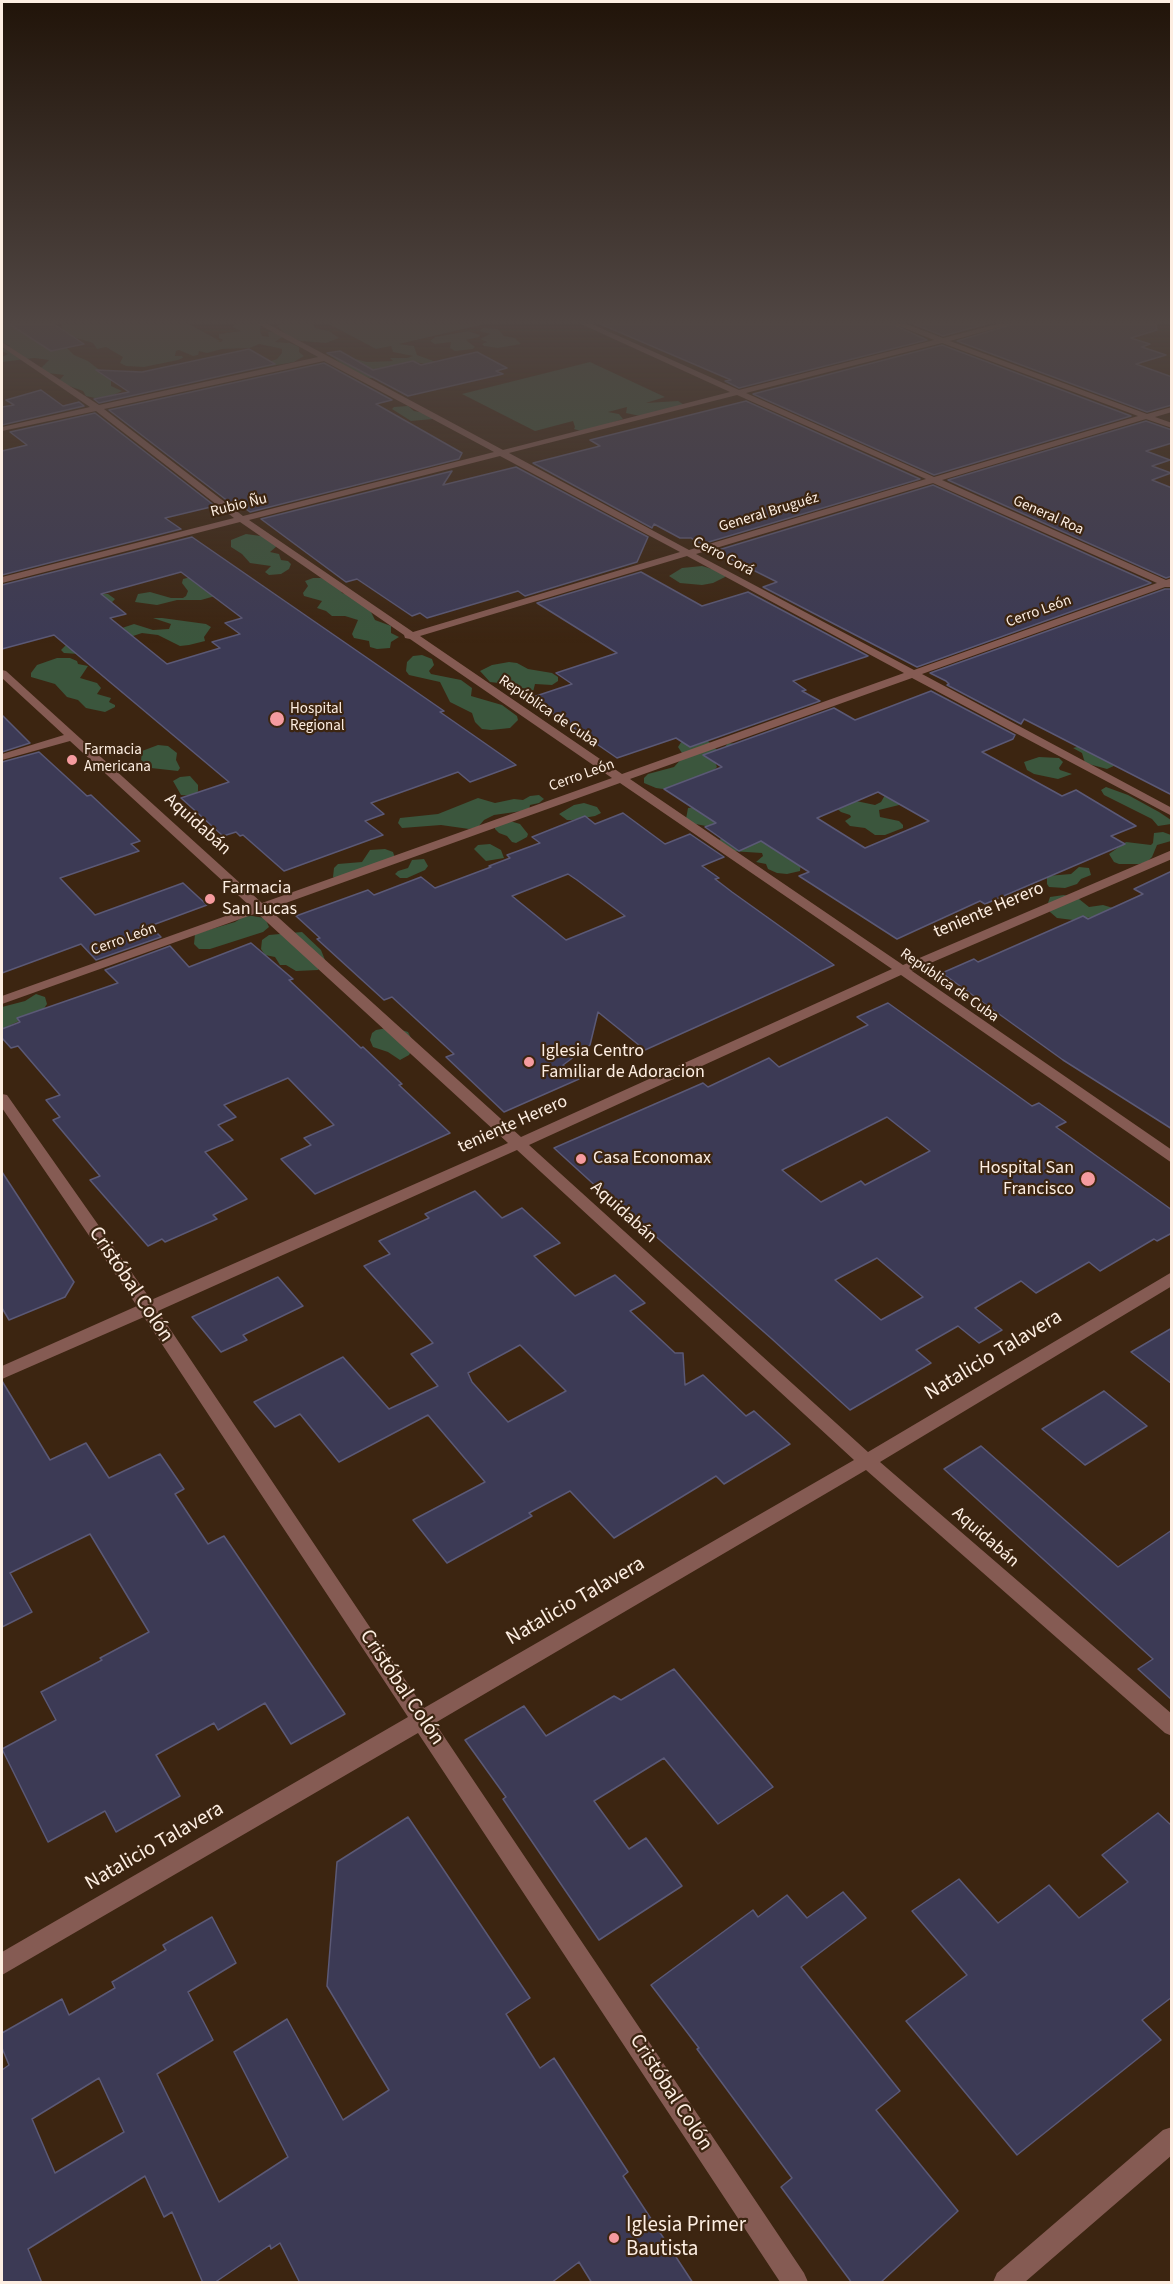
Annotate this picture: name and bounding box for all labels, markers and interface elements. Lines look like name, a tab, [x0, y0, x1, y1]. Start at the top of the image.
street label: General Bruguéz	[717, 489, 821, 537]
street label: Rubio Ñu	[209, 490, 269, 522]
street label: General Roa	[1010, 492, 1086, 540]
street label: Cerro Corá	[689, 533, 757, 581]
street label: Cerro León	[1004, 592, 1074, 632]
street label: República de Cuba	[495, 672, 601, 752]
place label: Hospital Regional	[290, 701, 345, 736]
marker: Hospital Regional	[268, 710, 286, 728]
place label: Farmacia Americana	[84, 742, 151, 777]
marker: Farmacia Americana	[65, 753, 79, 767]
street label: Cerro León	[547, 756, 617, 796]
street label: Aquidabán	[159, 790, 235, 860]
place label: Farmacia San Lucas	[222, 878, 297, 920]
street label: teniente Herero	[931, 878, 1047, 944]
marker: Farmacia San Lucas	[203, 892, 217, 906]
street label: Cerro León	[89, 920, 159, 960]
street label: República de Cuba	[896, 945, 1002, 1027]
place label: Iglesia Centro Familiar de Adoracion	[541, 1041, 705, 1084]
marker: Iglesia Centro Familiar de Adoracion	[522, 1055, 536, 1069]
street label: teniente Herero	[455, 1091, 571, 1159]
place label: Casa Economax	[593, 1148, 711, 1170]
marker: Casa Economax	[574, 1152, 588, 1166]
place label: Hospital San Francisco	[979, 1158, 1074, 1200]
marker: Hospital San Francisco	[1079, 1170, 1097, 1188]
street label: Aquidabán	[585, 1178, 661, 1248]
street label: Cristóbal Colón	[82, 1222, 178, 1348]
street label: Natalicio Talavera	[921, 1305, 1067, 1407]
street label: Aquidabán	[947, 1503, 1023, 1573]
street label: Natalicio Talavera	[502, 1552, 650, 1652]
street label: Cristóbal Colón	[353, 1625, 449, 1751]
street label: Natalicio Talavera	[81, 1797, 229, 1897]
street label: Cristóbal Colón	[623, 2030, 717, 2156]
place label: Iglesia Primer Bautista	[626, 2213, 746, 2263]
marker: Iglesia Primer Bautista	[607, 2231, 621, 2245]

